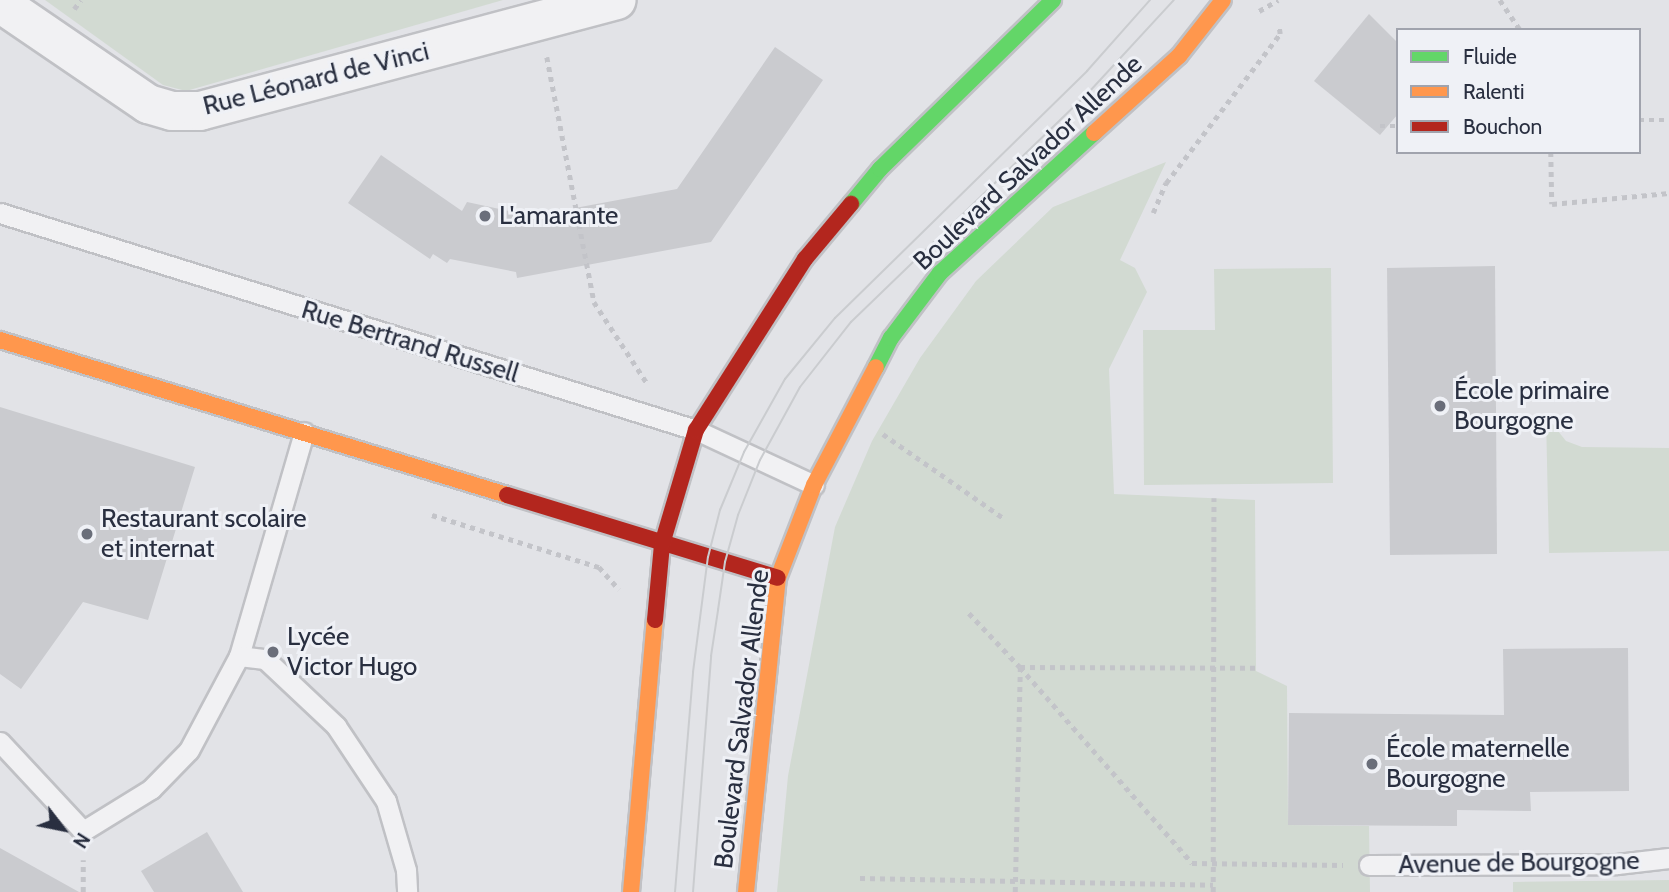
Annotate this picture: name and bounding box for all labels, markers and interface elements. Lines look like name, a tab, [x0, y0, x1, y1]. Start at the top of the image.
legend	[1396, 28, 1641, 154]
street label: Rue Léonard de Vinci	[200, 36, 432, 122]
text: Fluide	[1463, 44, 1517, 69]
street label: Boulevard Salvador Allende	[907, 49, 1149, 277]
text: Ralenti	[1463, 79, 1524, 104]
text: Bouchon	[1463, 114, 1542, 139]
place label: L'amarante	[499, 200, 618, 232]
marker: L'amarante	[477, 208, 493, 224]
street label: Rue Bertrand Russell	[298, 294, 522, 390]
place label: École primaire Bourgogne	[1454, 375, 1609, 436]
marker: École primaire Bourgogne	[1432, 398, 1448, 414]
place label: Restaurant scolaire et internat	[101, 503, 307, 564]
marker: Restaurant scolaire et internat	[79, 526, 95, 542]
street label: Boulevard Salvador Allende	[708, 568, 776, 870]
place label: Lycée Victor Hugo	[287, 621, 417, 682]
marker: Lycée Victor Hugo	[265, 644, 281, 660]
place label: École maternelle Bourgogne	[1386, 733, 1570, 794]
marker: École maternelle Bourgogne	[1364, 756, 1380, 772]
north arrow	[28, 794, 98, 864]
text: N	[68, 829, 95, 852]
street label: Avenue de Bourgogne	[1398, 845, 1640, 881]

